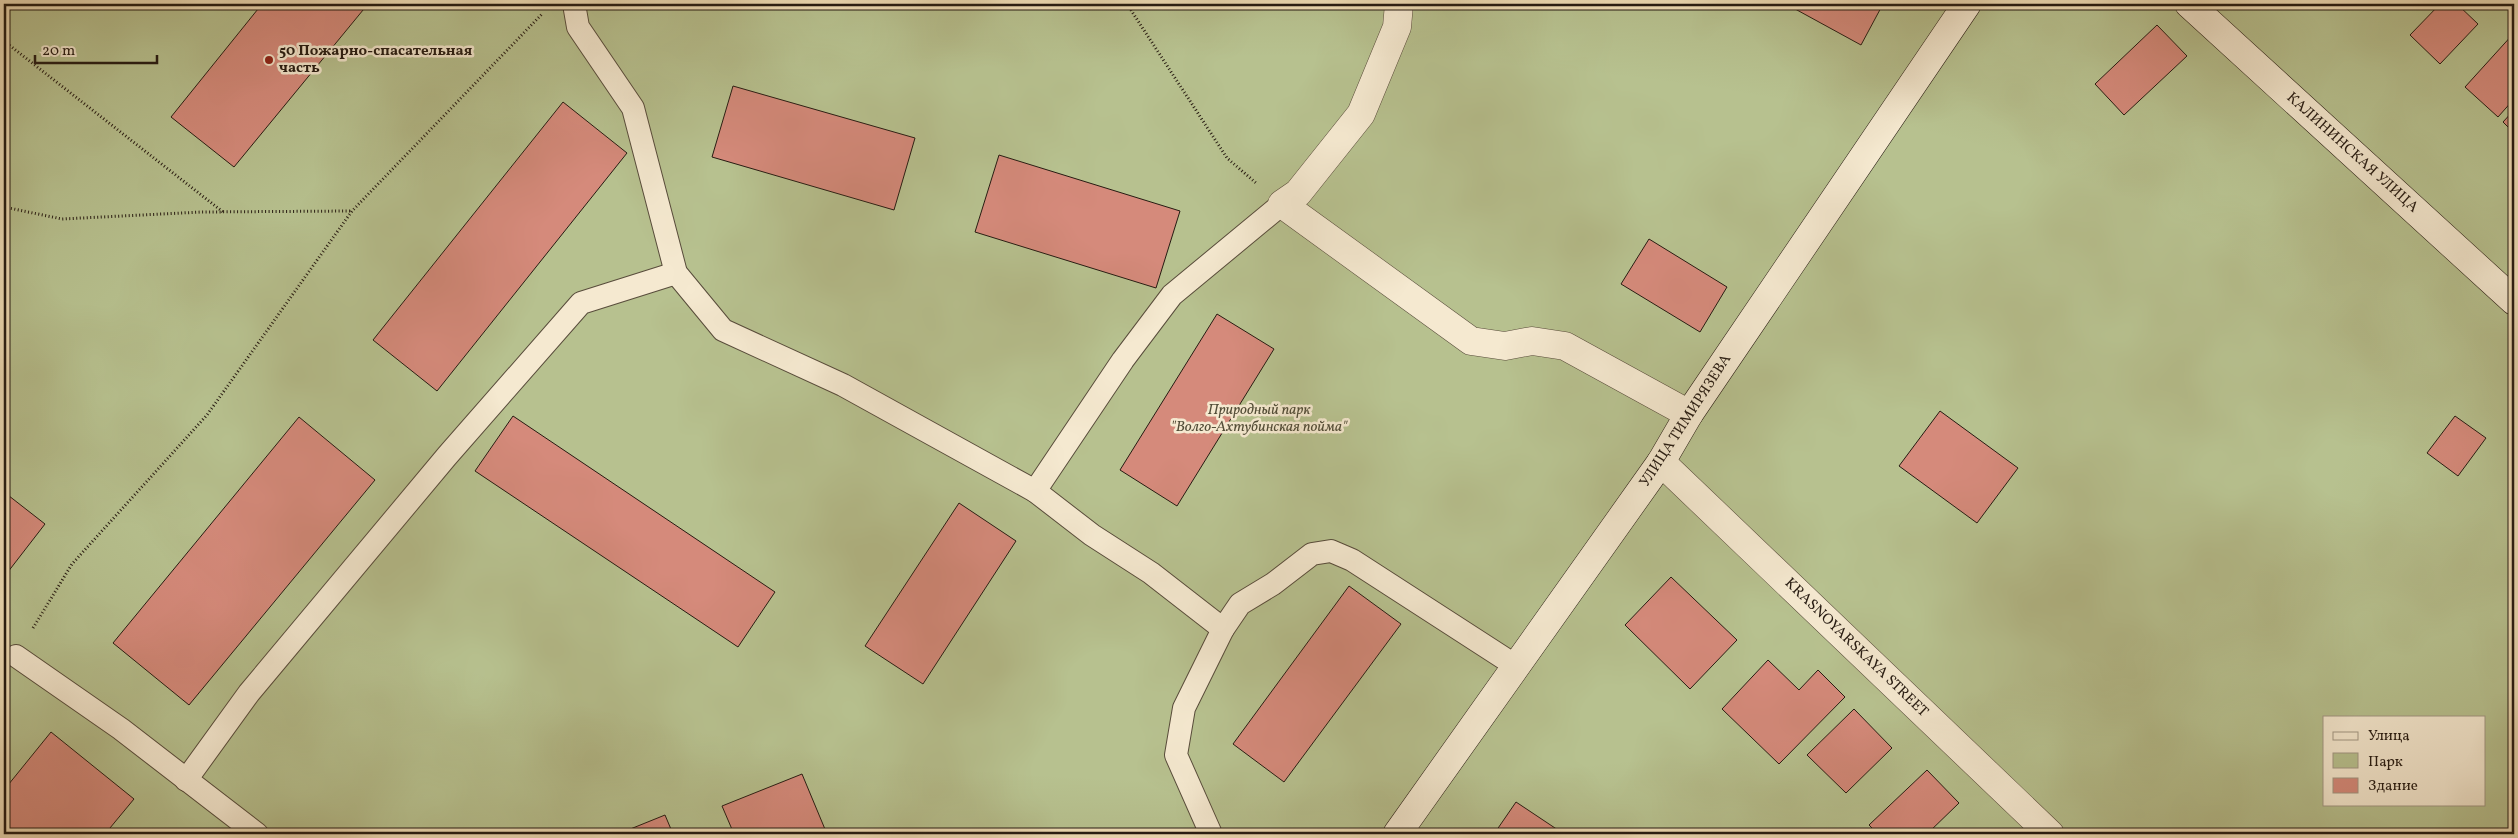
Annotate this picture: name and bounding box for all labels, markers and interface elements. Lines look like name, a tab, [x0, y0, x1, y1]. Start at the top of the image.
scale bar	[35, 32, 158, 64]
text: 20 m	[42, 41, 75, 62]
place label: 50 Пожарно-спасательная часть	[279, 41, 473, 79]
marker: 50 Пожарно-спасательная часть	[263, 54, 275, 66]
street label: КАЛИНИНСКАЯ УЛИЦА	[2281, 88, 2423, 218]
street label: УЛИЦА ТИМИРЯЗЕВА	[1635, 350, 1737, 492]
park label: Природный парк "Волго-Ахтубинская пойма"	[1171, 400, 1348, 438]
street label: KRASNOYARSKAYA STREET	[1779, 573, 1933, 723]
legend	[2323, 716, 2486, 806]
text: Улица	[2368, 726, 2410, 747]
text: Парк	[2368, 752, 2403, 773]
text: Здание	[2368, 776, 2418, 797]

